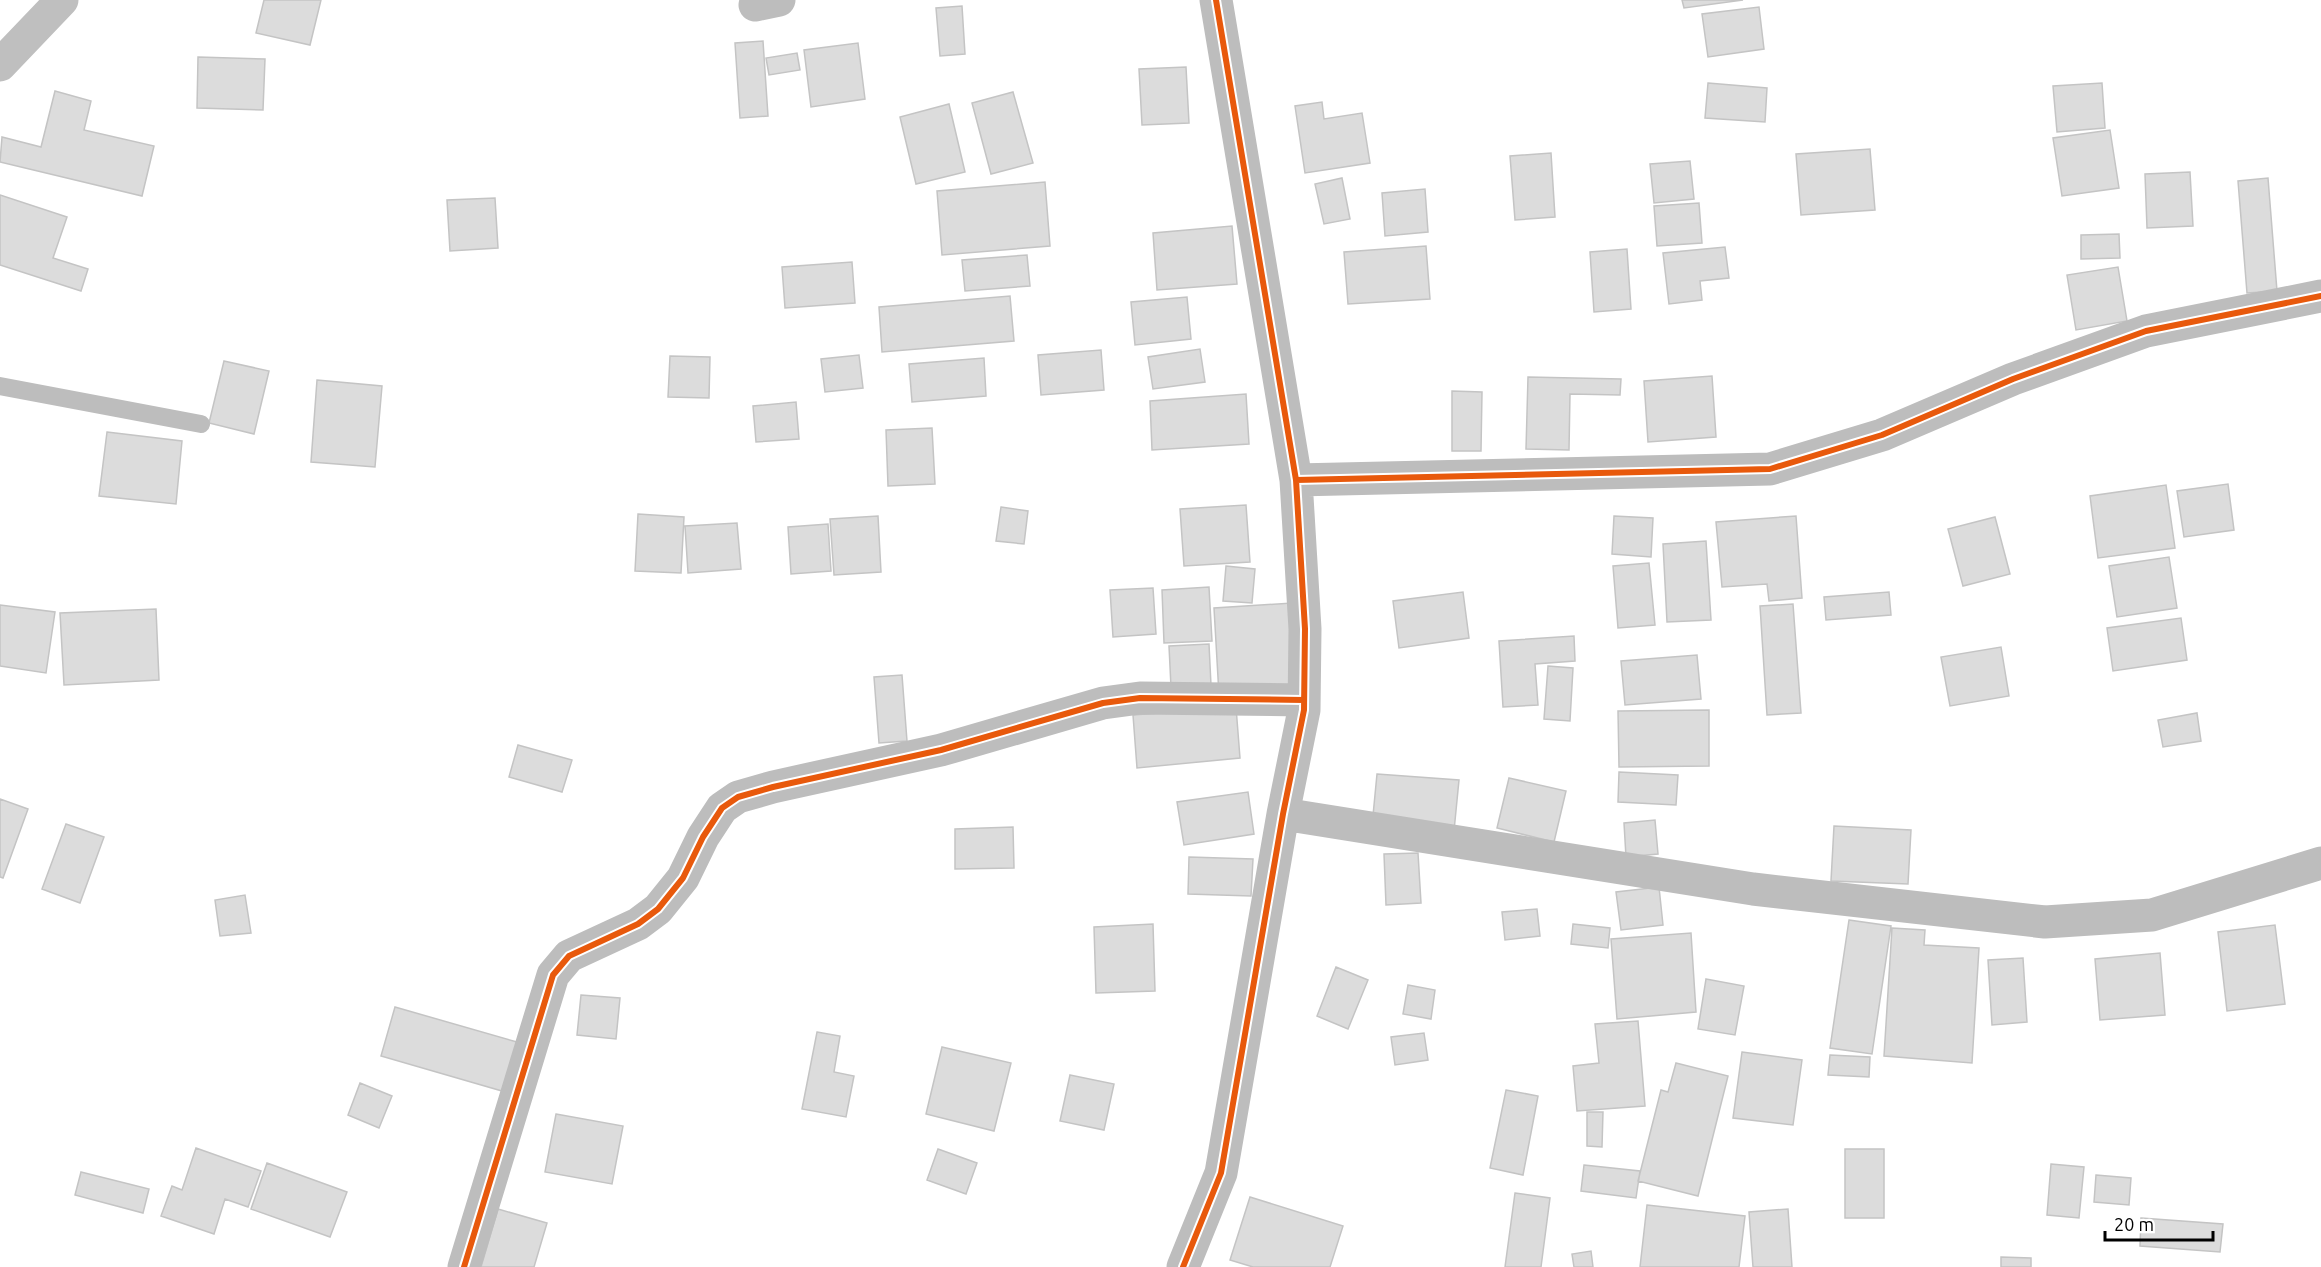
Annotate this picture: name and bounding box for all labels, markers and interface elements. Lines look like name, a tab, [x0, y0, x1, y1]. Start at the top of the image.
scale bar	[2105, 1204, 2213, 1242]
text: 20 m	[2114, 1214, 2154, 1234]

